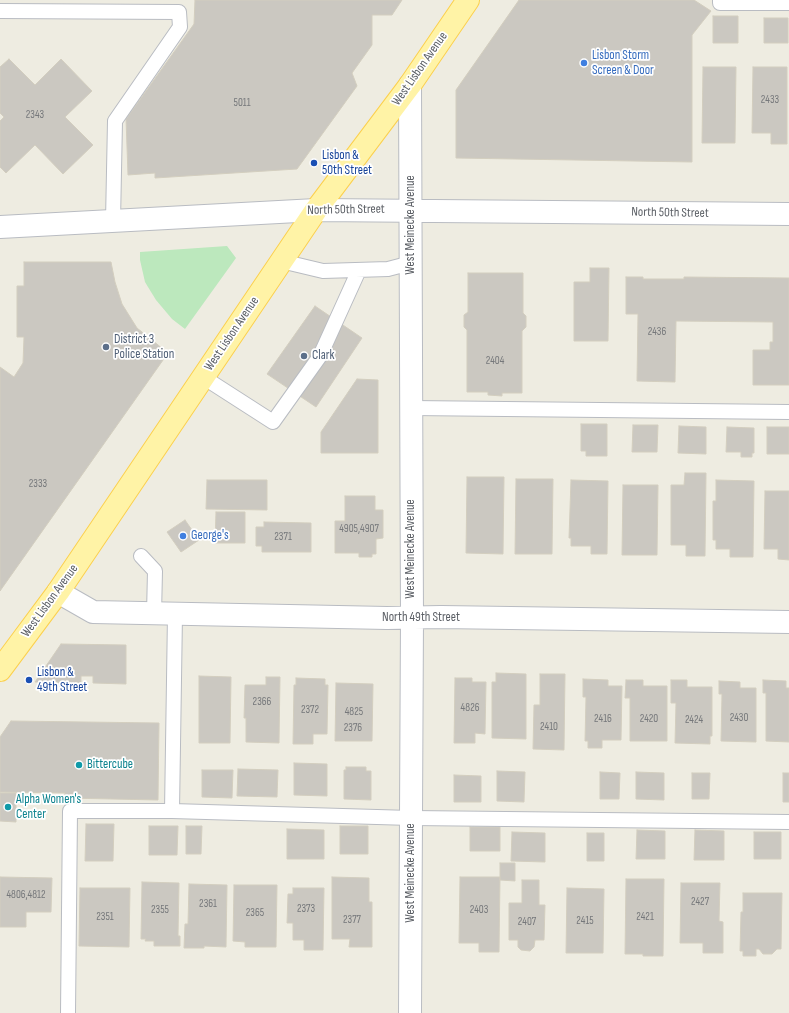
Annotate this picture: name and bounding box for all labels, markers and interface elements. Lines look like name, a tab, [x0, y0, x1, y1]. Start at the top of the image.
street label: West Lisbon Avenue	[389, 29, 451, 109]
place label: Lisbon Storm Screen & Door	[592, 48, 654, 79]
marker: Lisbon Storm Screen & Door	[579, 58, 589, 68]
house number: 2433	[761, 93, 779, 107]
house number: 5011	[233, 96, 251, 110]
house number: 2343	[26, 108, 44, 122]
place label: Lisbon & 50th Street	[322, 148, 372, 179]
marker: Lisbon & 50th Street	[309, 158, 319, 168]
street label: West Meinecke Avenue	[403, 175, 419, 275]
street label: North 50th Street	[307, 202, 385, 218]
street label: North 50th Street	[631, 205, 709, 221]
street label: West Lisbon Avenue	[201, 294, 263, 374]
house number: 2436	[648, 325, 666, 339]
place label: District 3 Police Station	[114, 332, 174, 363]
marker: District 3 Police Station	[101, 342, 111, 352]
place label: Clark	[312, 348, 334, 364]
marker: Clark	[299, 351, 309, 361]
house number: 2404	[486, 354, 504, 368]
house number: 2333	[29, 477, 47, 491]
street label: West Meinecke Avenue	[403, 499, 419, 599]
house number: 4905,4907	[339, 522, 379, 536]
place label: George's	[191, 528, 229, 544]
house number: 2371	[274, 530, 292, 544]
marker: George's	[178, 531, 188, 541]
street label: West Lisbon Avenue	[18, 562, 82, 640]
street label: North 49th Street	[382, 610, 460, 626]
place label: Lisbon & 49th Street	[37, 665, 87, 696]
marker: Lisbon & 49th Street	[24, 675, 34, 685]
house number: 2366	[253, 695, 271, 709]
house number: 4826	[461, 701, 479, 715]
house number: 2372	[301, 703, 319, 717]
house number: 4825	[345, 705, 363, 719]
house number: 2430	[730, 711, 748, 725]
house number: 2416	[594, 712, 612, 726]
house number: 2420	[640, 712, 658, 726]
house number: 2424	[685, 713, 703, 727]
house number: 2410	[540, 720, 558, 734]
house number: 2376	[344, 721, 362, 735]
place label: Bittercube	[87, 757, 133, 773]
marker: Bittercube	[74, 760, 84, 770]
place label: Alpha Women's Center	[16, 792, 81, 823]
marker: Alpha Women's Center	[3, 802, 13, 812]
street label: West Meinecke Avenue	[403, 823, 419, 923]
house number: 4806,4812	[6, 888, 46, 902]
house number: 2427	[691, 895, 709, 909]
house number: 2361	[199, 897, 217, 911]
house number: 2373	[297, 902, 315, 916]
house number: 2355	[151, 903, 169, 917]
house number: 2403	[470, 903, 488, 917]
house number: 2365	[246, 906, 264, 920]
house number: 2351	[96, 910, 114, 924]
house number: 2421	[636, 910, 654, 924]
house number: 2377	[343, 913, 361, 927]
house number: 2415	[576, 914, 594, 928]
house number: 2407	[518, 915, 536, 929]

